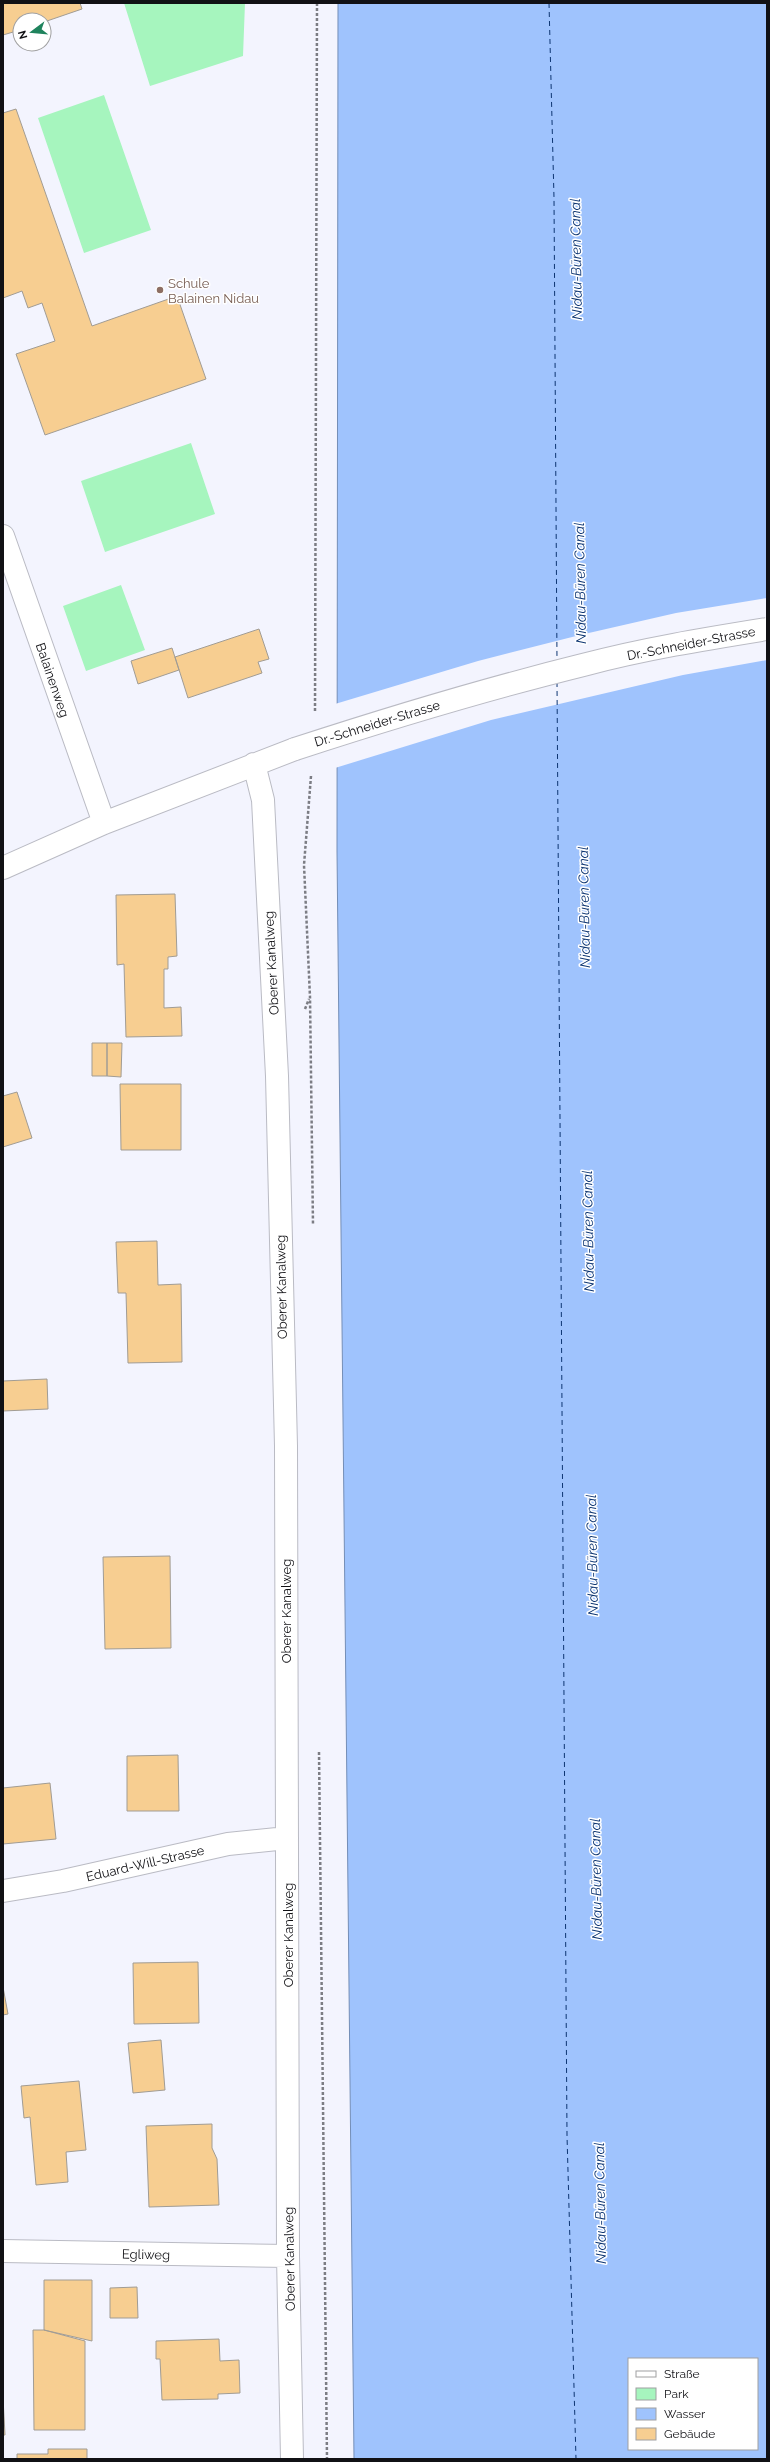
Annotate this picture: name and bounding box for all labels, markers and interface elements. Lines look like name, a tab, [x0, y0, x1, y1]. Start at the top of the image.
north arrow	[12, 12, 52, 52]
text: N	[15, 29, 30, 40]
water label: Nidau-Büren Canal	[567, 198, 585, 320]
place label: Schule Balainen Nidau	[168, 276, 259, 306]
marker: Schule Balainen Nidau	[155, 285, 165, 295]
water label: Nidau-Büren Canal	[571, 522, 589, 644]
street label: Dr.-Schneider-Strasse	[626, 624, 757, 663]
street label: Balainenweg	[33, 641, 72, 719]
street label: Dr.-Schneider-Strasse	[313, 697, 442, 750]
water label: Nidau-Büren Canal	[575, 846, 593, 968]
street label: Oberer Kanalweg	[261, 910, 282, 1015]
water label: Nidau-Büren Canal	[579, 1170, 597, 1292]
street label: Oberer Kanalweg	[273, 1235, 290, 1339]
water label: Nidau-Büren Canal	[583, 1494, 601, 1616]
street label: Oberer Kanalweg	[279, 1559, 294, 1663]
water label: Nidau-Büren Canal	[587, 1818, 605, 1940]
street label: Eduard-Will-Strasse	[85, 1843, 206, 1884]
street label: Oberer Kanalweg	[281, 1883, 296, 1987]
water label: Nidau-Büren Canal	[591, 2142, 609, 2264]
street label: Oberer Kanalweg	[281, 2207, 298, 2311]
street label: Egliweg	[122, 2247, 170, 2262]
legend	[628, 2358, 758, 2450]
text: Straße	[664, 2367, 700, 2381]
text: Park	[664, 2387, 689, 2401]
text: Wasser	[664, 2407, 706, 2421]
text: Gebäude	[664, 2427, 715, 2441]

